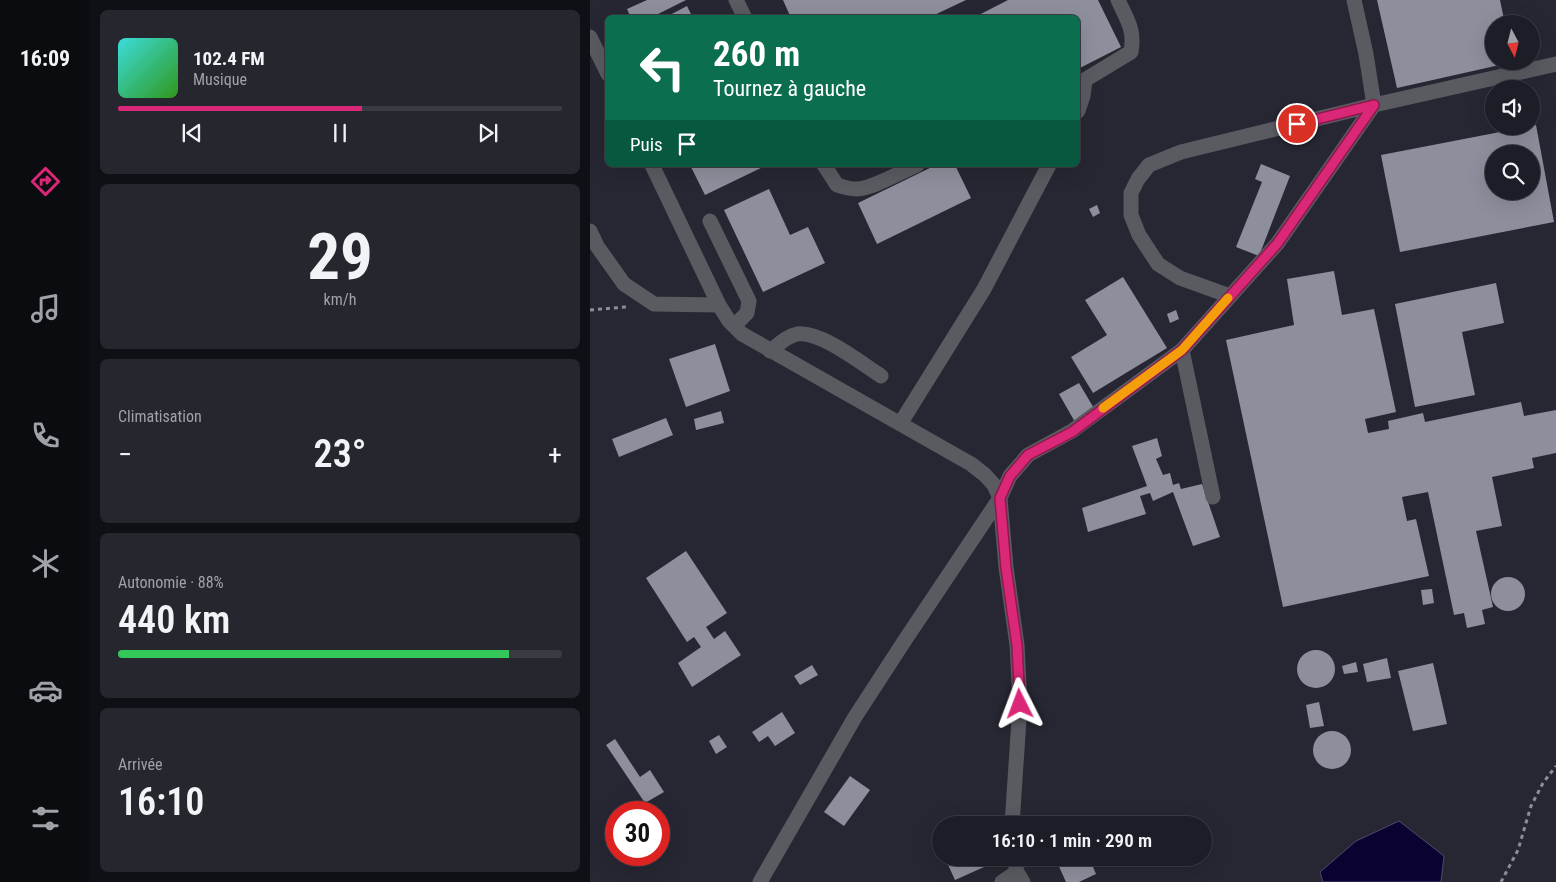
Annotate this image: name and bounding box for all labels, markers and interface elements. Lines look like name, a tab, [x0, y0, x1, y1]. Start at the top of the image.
north arrow	[1485, 15, 1540, 70]
map controls	[1485, 15, 1540, 200]
text: 260 m	[713, 34, 800, 75]
icon: left	[630, 35, 695, 100]
text: 16:09	[20, 46, 70, 71]
text: 102.4 FM	[193, 47, 265, 70]
text: Musique	[193, 70, 247, 89]
text: Tournez à gauche	[713, 76, 866, 101]
button: sound	[1485, 80, 1540, 135]
pin	[1276, 103, 1318, 145]
icon: arrive	[1283, 110, 1311, 138]
icon: previous	[178, 119, 206, 147]
icon: pause	[326, 119, 354, 147]
icon: next	[474, 119, 502, 147]
icon: arrive	[673, 130, 701, 158]
text: Puis	[630, 133, 663, 156]
button: search	[1485, 145, 1540, 200]
icon: directions	[28, 164, 63, 199]
text: 29	[307, 219, 373, 295]
text: km/h	[324, 290, 356, 309]
icon: music	[28, 291, 63, 326]
text: Climatisation	[118, 407, 202, 426]
icon: phone	[28, 418, 63, 453]
text: 23°	[314, 432, 366, 476]
text: −	[118, 438, 132, 471]
text: +	[548, 438, 562, 471]
icon: climate	[28, 546, 63, 581]
text: Autonomie · 88%	[118, 573, 224, 592]
text: 440 km	[118, 598, 230, 642]
icon: car	[28, 673, 63, 708]
position arrow	[993, 677, 1045, 729]
text: Arrivée	[118, 755, 162, 774]
text: 16:10	[118, 780, 204, 824]
icon: filters	[28, 801, 63, 836]
speed limit sign: 30	[605, 801, 670, 866]
text: 16:10 · 1 min · 290 m	[992, 829, 1152, 852]

